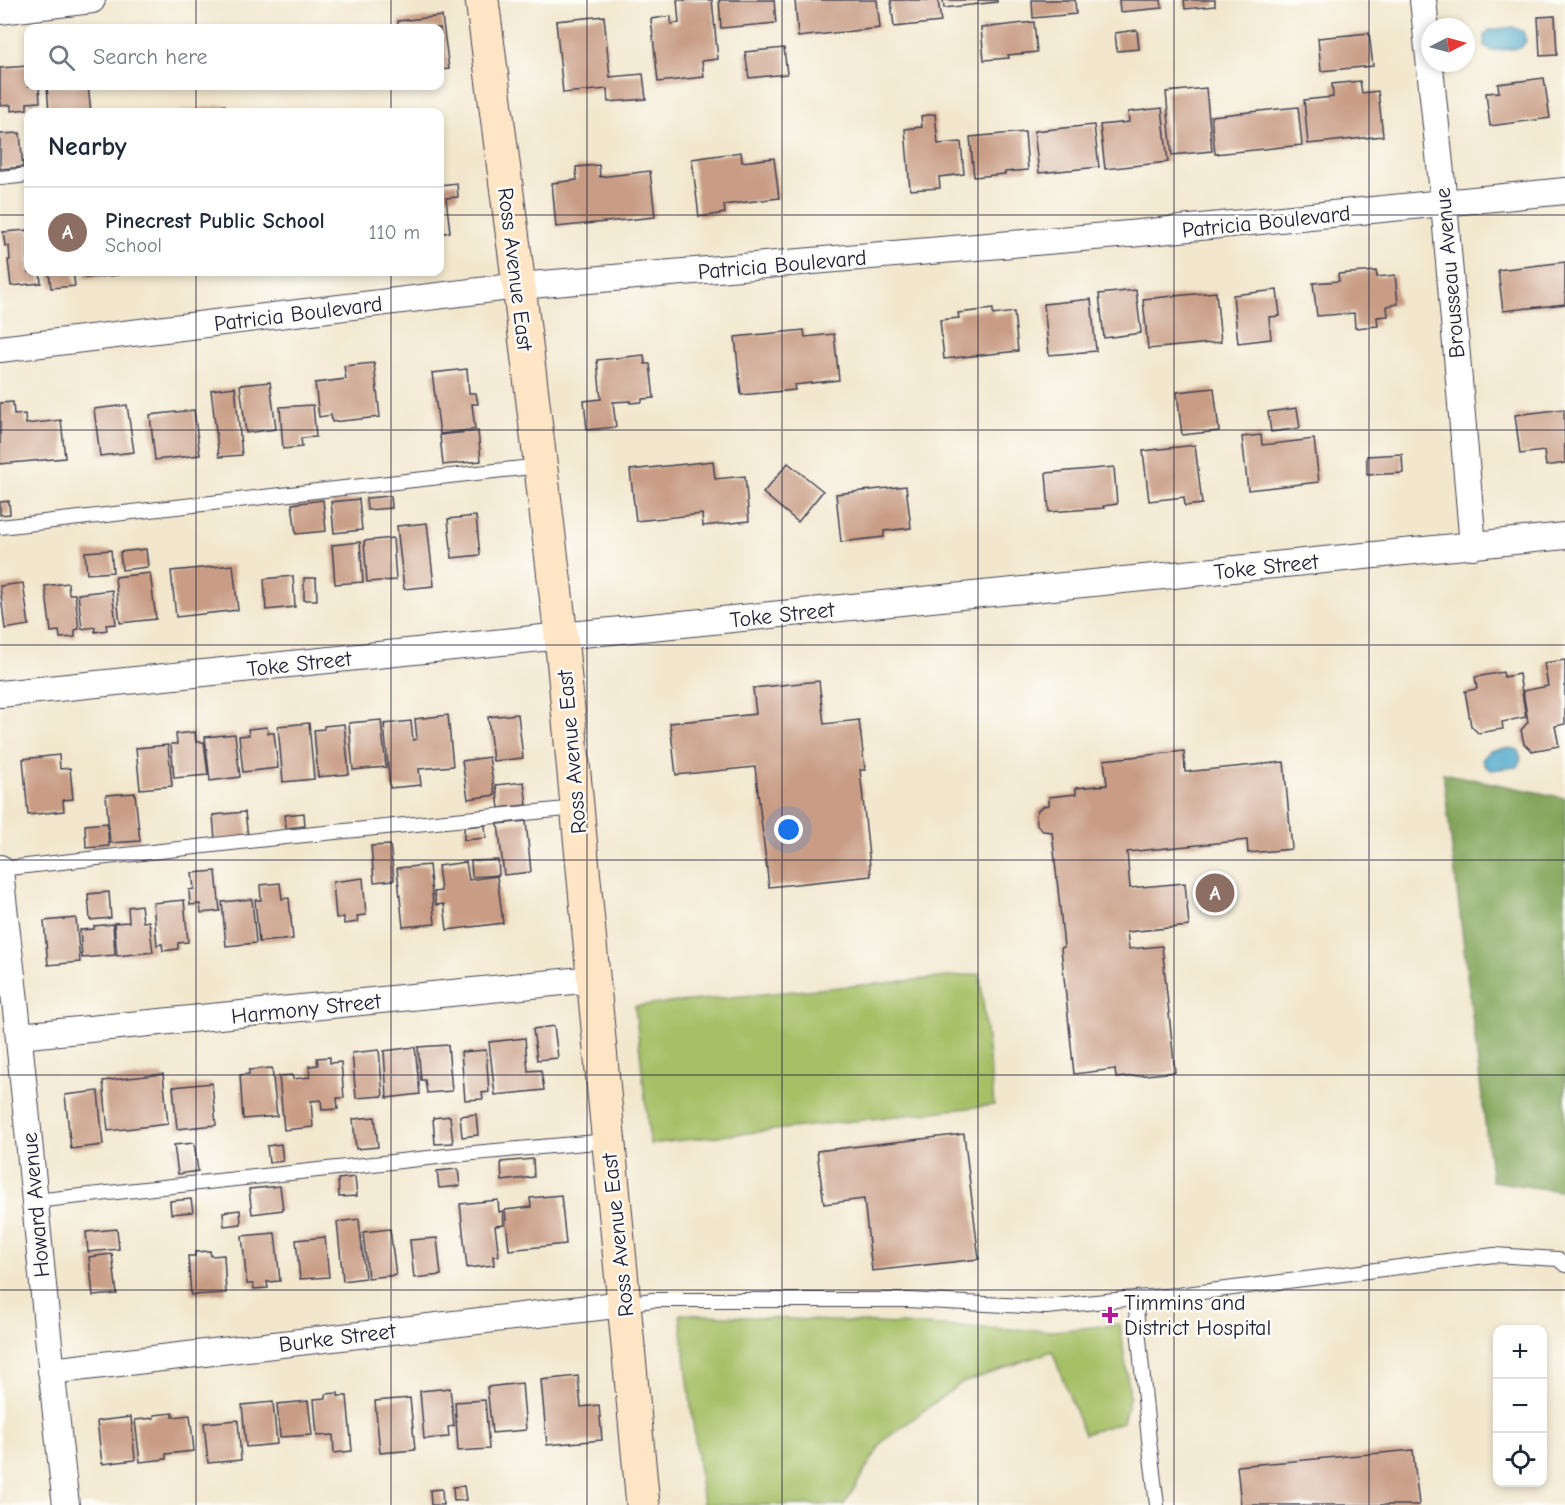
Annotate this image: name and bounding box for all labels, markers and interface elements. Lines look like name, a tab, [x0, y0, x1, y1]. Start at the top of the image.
north arrow	[1421, 18, 1475, 72]
search box	[24, 24, 444, 90]
icon: search	[45, 41, 78, 74]
text: Search here	[93, 44, 208, 70]
text: Nearby	[48, 132, 127, 162]
street label: Ross Avenue East	[492, 186, 538, 353]
street label: Brousseau Avenue	[1430, 187, 1470, 359]
street label: Patricia Boulevard	[1181, 200, 1352, 244]
text: Pinecrest Public School	[105, 208, 325, 234]
text: A	[62, 221, 73, 244]
text: 110 m	[369, 221, 420, 244]
text: School	[105, 234, 162, 257]
street label: Patricia Boulevard	[697, 245, 868, 285]
street label: Patricia Boulevard	[213, 291, 384, 337]
street label: Toke Street	[1213, 549, 1320, 585]
street label: Toke Street	[729, 597, 836, 633]
street label: Toke Street	[246, 646, 353, 682]
street label: Ross Avenue East	[552, 668, 592, 835]
your location	[774, 815, 803, 844]
pin: A	[1196, 870, 1234, 916]
street label: Harmony Street	[230, 988, 383, 1030]
street label: Howard Avenue	[17, 1131, 55, 1279]
street label: Ross Avenue East	[596, 1151, 640, 1318]
place label: Timmins and District Hospital	[1124, 1290, 1271, 1341]
marker: Timmins and District Hospital	[1101, 1306, 1119, 1324]
street label: Burke Street	[277, 1318, 398, 1358]
map controls	[1493, 1325, 1547, 1487]
button: +	[1493, 1325, 1547, 1379]
button: −	[1493, 1379, 1547, 1433]
button: locate	[1493, 1433, 1547, 1487]

